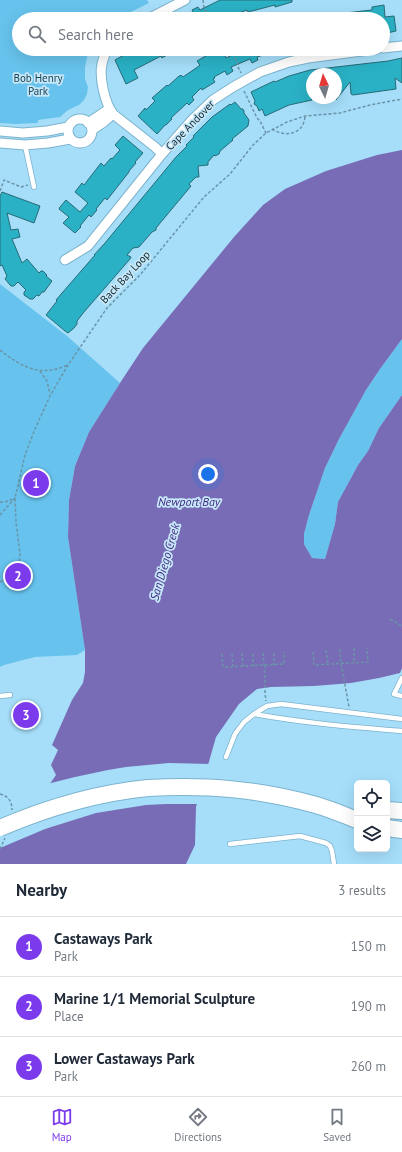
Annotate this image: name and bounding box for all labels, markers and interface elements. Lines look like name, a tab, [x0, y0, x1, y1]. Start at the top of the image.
search box	[12, 12, 390, 56]
icon: search	[26, 23, 48, 45]
text: Search here	[58, 25, 134, 44]
north arrow	[306, 68, 342, 104]
park label: Bob Henry Park	[13, 71, 63, 98]
street label: Cape Andover	[163, 97, 218, 153]
street label: Back Bay Loop	[97, 248, 153, 306]
your location	[198, 464, 218, 484]
pin: 1	[23, 468, 49, 498]
water label: Newport Bay	[158, 494, 221, 509]
water label: San Diego Creek	[146, 521, 183, 602]
pin: 2	[5, 561, 31, 591]
pin: 3	[13, 700, 39, 730]
map controls	[354, 780, 390, 852]
button: locate	[354, 780, 390, 816]
button: layers	[354, 816, 390, 852]
text: Nearby	[16, 879, 67, 901]
text: 3 results	[338, 882, 386, 899]
text: Castaways Park	[54, 929, 152, 948]
text: 1	[25, 938, 33, 955]
text: 150 m	[351, 938, 386, 955]
text: Park	[54, 948, 78, 965]
text: Marine 1/1 Memorial Sculpture	[54, 989, 255, 1008]
text: 2	[25, 998, 33, 1015]
text: 190 m	[351, 998, 386, 1015]
text: Place	[54, 1008, 84, 1025]
text: Lower Castaways Park	[54, 1049, 195, 1068]
text: 3	[25, 1058, 33, 1075]
text: 260 m	[351, 1058, 386, 1075]
text: Park	[54, 1068, 78, 1085]
tab: Map	[51, 1106, 73, 1144]
tab: Directions	[174, 1106, 222, 1144]
tab: Saved	[323, 1106, 351, 1144]

